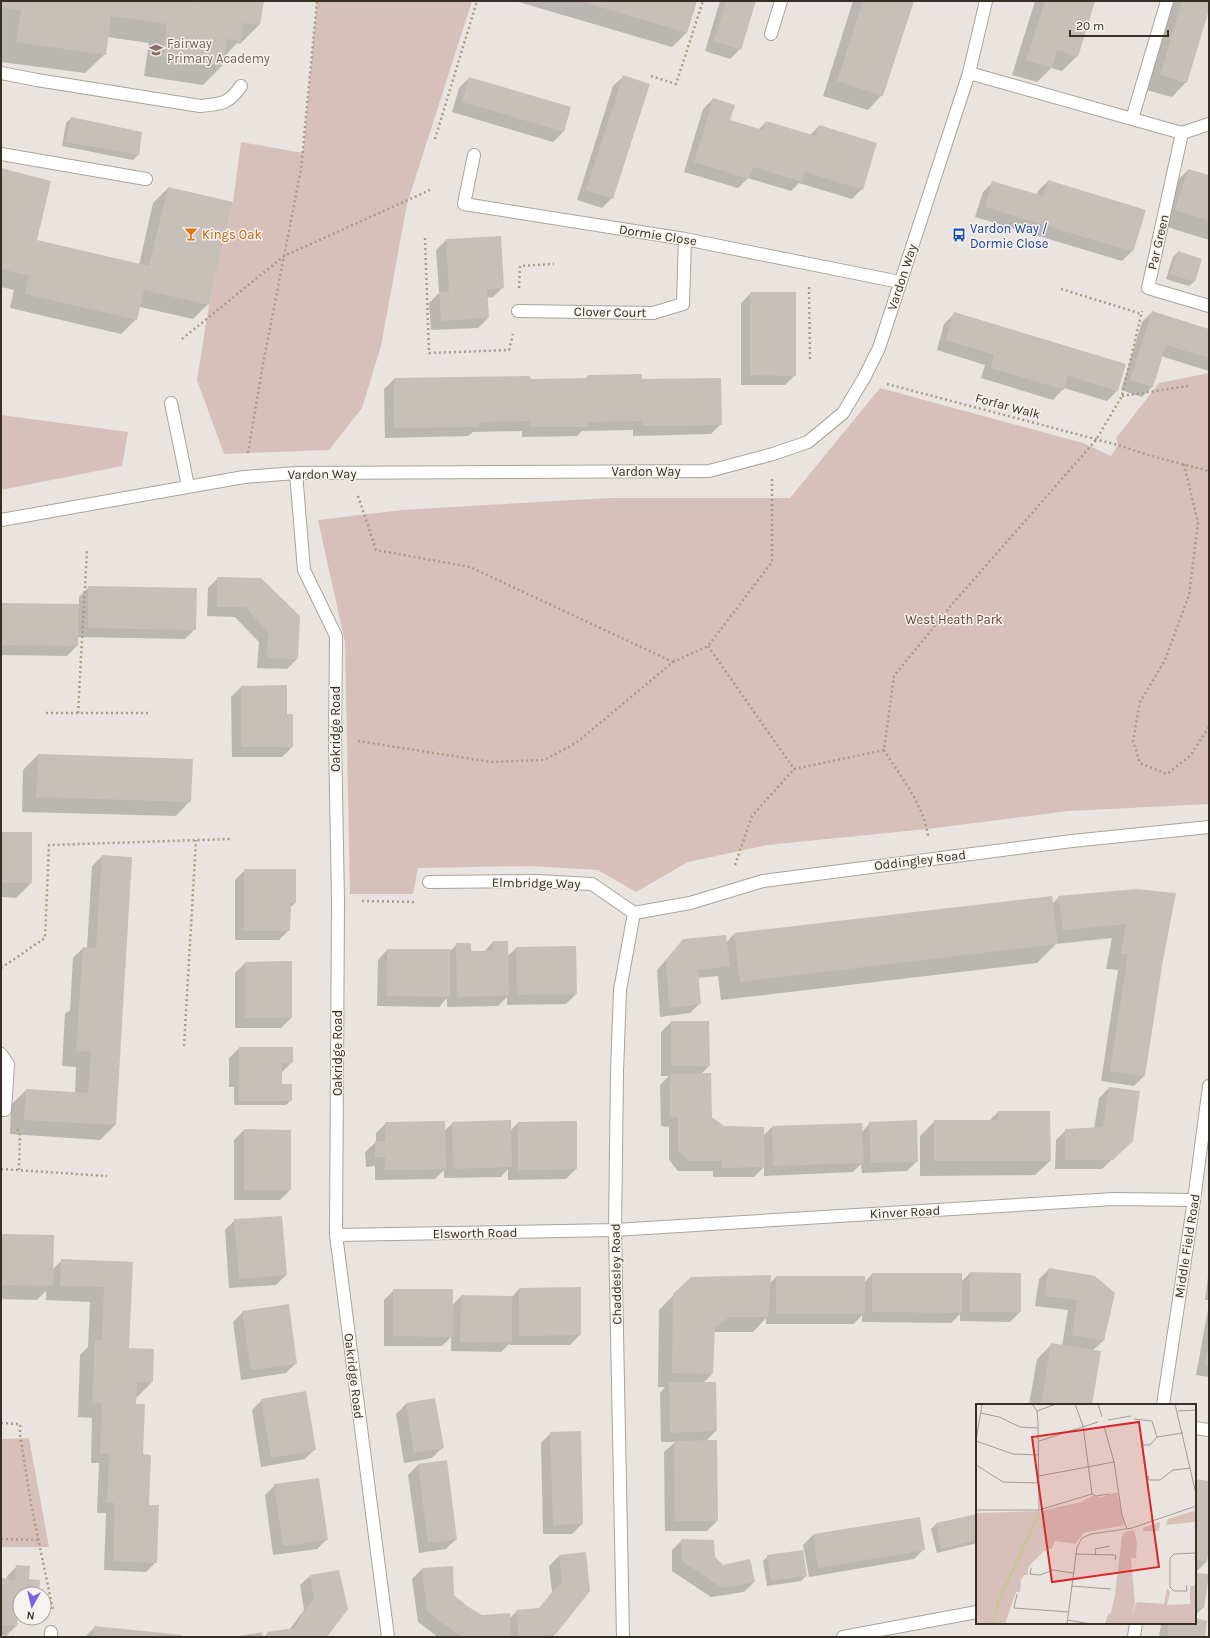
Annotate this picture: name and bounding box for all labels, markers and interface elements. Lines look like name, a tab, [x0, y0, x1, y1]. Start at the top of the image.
scale bar	[1070, 12, 1168, 38]
text: 20 m	[1076, 19, 1104, 33]
place label: Fairway Primary Academy	[167, 36, 270, 66]
school or university icon: Fairway Primary Academy	[148, 42, 164, 58]
street label: Par Green	[1144, 213, 1172, 271]
street label: Dormie Close	[618, 221, 698, 249]
place label: Vardon Way / Dormie Close	[970, 221, 1049, 251]
bar icon: Kings Oak	[183, 226, 199, 242]
place label: Kings Oak	[202, 227, 262, 242]
bus stop icon: Vardon Way / Dormie Close	[951, 227, 967, 243]
street label: Vardon Way	[884, 242, 920, 312]
street label: Clover Court	[574, 304, 646, 320]
street label: Forfar Walk	[974, 390, 1042, 422]
street label: Vardon Way	[612, 464, 680, 479]
street label: Vardon Way	[287, 466, 357, 482]
park label: West Heath Park	[905, 612, 1003, 627]
street label: Oakridge Road	[328, 686, 343, 772]
street label: Oddingley Road	[873, 847, 967, 873]
street label: Elmbridge Way	[492, 875, 580, 891]
street label: Oakridge Road	[330, 1010, 345, 1096]
street label: Middle Field Road	[1171, 1193, 1203, 1299]
street label: Kinver Road	[869, 1203, 941, 1221]
street label: Chaddesley Road	[608, 1223, 624, 1325]
street label: Elsworth Road	[433, 1225, 517, 1241]
street label: Oakridge Road	[341, 1332, 367, 1420]
inset map	[976, 1404, 1196, 1624]
north arrow	[12, 1586, 52, 1626]
text: N	[26, 1608, 35, 1622]

